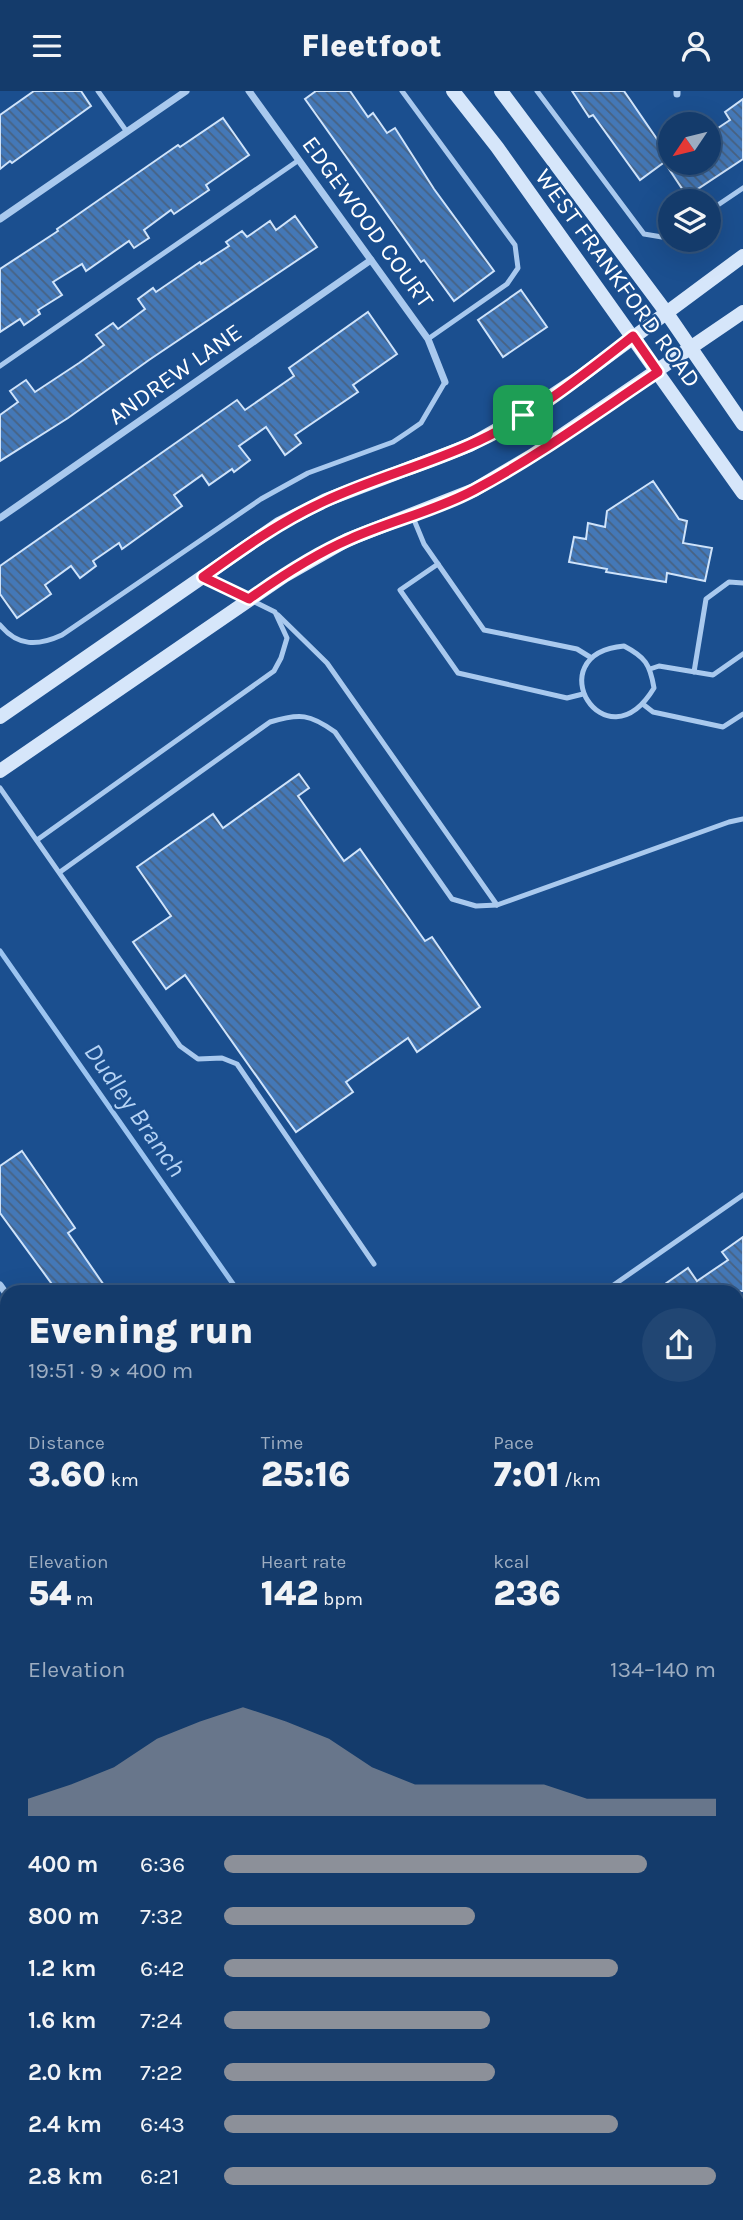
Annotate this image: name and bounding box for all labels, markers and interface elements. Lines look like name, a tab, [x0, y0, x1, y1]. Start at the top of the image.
icon: menu	[28, 27, 66, 65]
text: Fleetfoot	[301, 27, 442, 64]
icon: person	[677, 27, 715, 65]
north arrow	[658, 112, 721, 175]
map controls	[658, 112, 721, 252]
street label: EDGEWOOD COURT	[296, 131, 440, 313]
street label: WEST FRANKFORD ROAD	[529, 163, 707, 393]
button: layers	[658, 189, 721, 252]
street label: ANDREW LANE	[103, 318, 247, 430]
pin	[493, 385, 553, 445]
icon: arrive	[504, 396, 542, 434]
water label: Dudley Branch	[78, 1037, 192, 1183]
text: Evening run	[28, 1308, 253, 1353]
button: share	[642, 1308, 716, 1382]
text: 19:51 · 9 × 400 m	[28, 1357, 193, 1384]
text: Distance	[28, 1432, 105, 1454]
text: Time	[261, 1432, 303, 1454]
text: Pace	[493, 1432, 534, 1454]
text: 3.60	[28, 1454, 106, 1495]
text: 25:16	[261, 1454, 351, 1495]
text: 7:01	[493, 1454, 560, 1495]
text: km	[106, 1469, 139, 1491]
text: /km	[560, 1469, 601, 1491]
text: Elevation	[28, 1551, 108, 1573]
text: Heart rate	[261, 1551, 346, 1573]
text: kcal	[493, 1551, 530, 1573]
text: 54	[28, 1573, 71, 1614]
text: 142	[261, 1573, 318, 1614]
text: 236	[493, 1573, 561, 1614]
text: m	[71, 1588, 94, 1610]
text: bpm	[318, 1588, 363, 1610]
text: Elevation	[28, 1656, 125, 1683]
text: 134–140 m	[610, 1656, 716, 1683]
text: 400 m	[28, 1851, 98, 1878]
text: 6:36	[140, 1851, 185, 1878]
text: 800 m	[28, 1903, 100, 1930]
text: 7:32	[140, 1903, 183, 1930]
text: 1.2 km	[28, 1955, 96, 1982]
text: 6:42	[140, 1955, 185, 1982]
text: 1.6 km	[28, 2007, 96, 2034]
text: 7:24	[140, 2007, 182, 2034]
text: 2.0 km	[28, 2059, 103, 2086]
text: 7:22	[140, 2059, 183, 2086]
text: 2.4 km	[28, 2111, 102, 2138]
text: 6:43	[140, 2111, 185, 2138]
text: 2.8 km	[28, 2163, 103, 2190]
text: 6:21	[140, 2163, 179, 2190]

